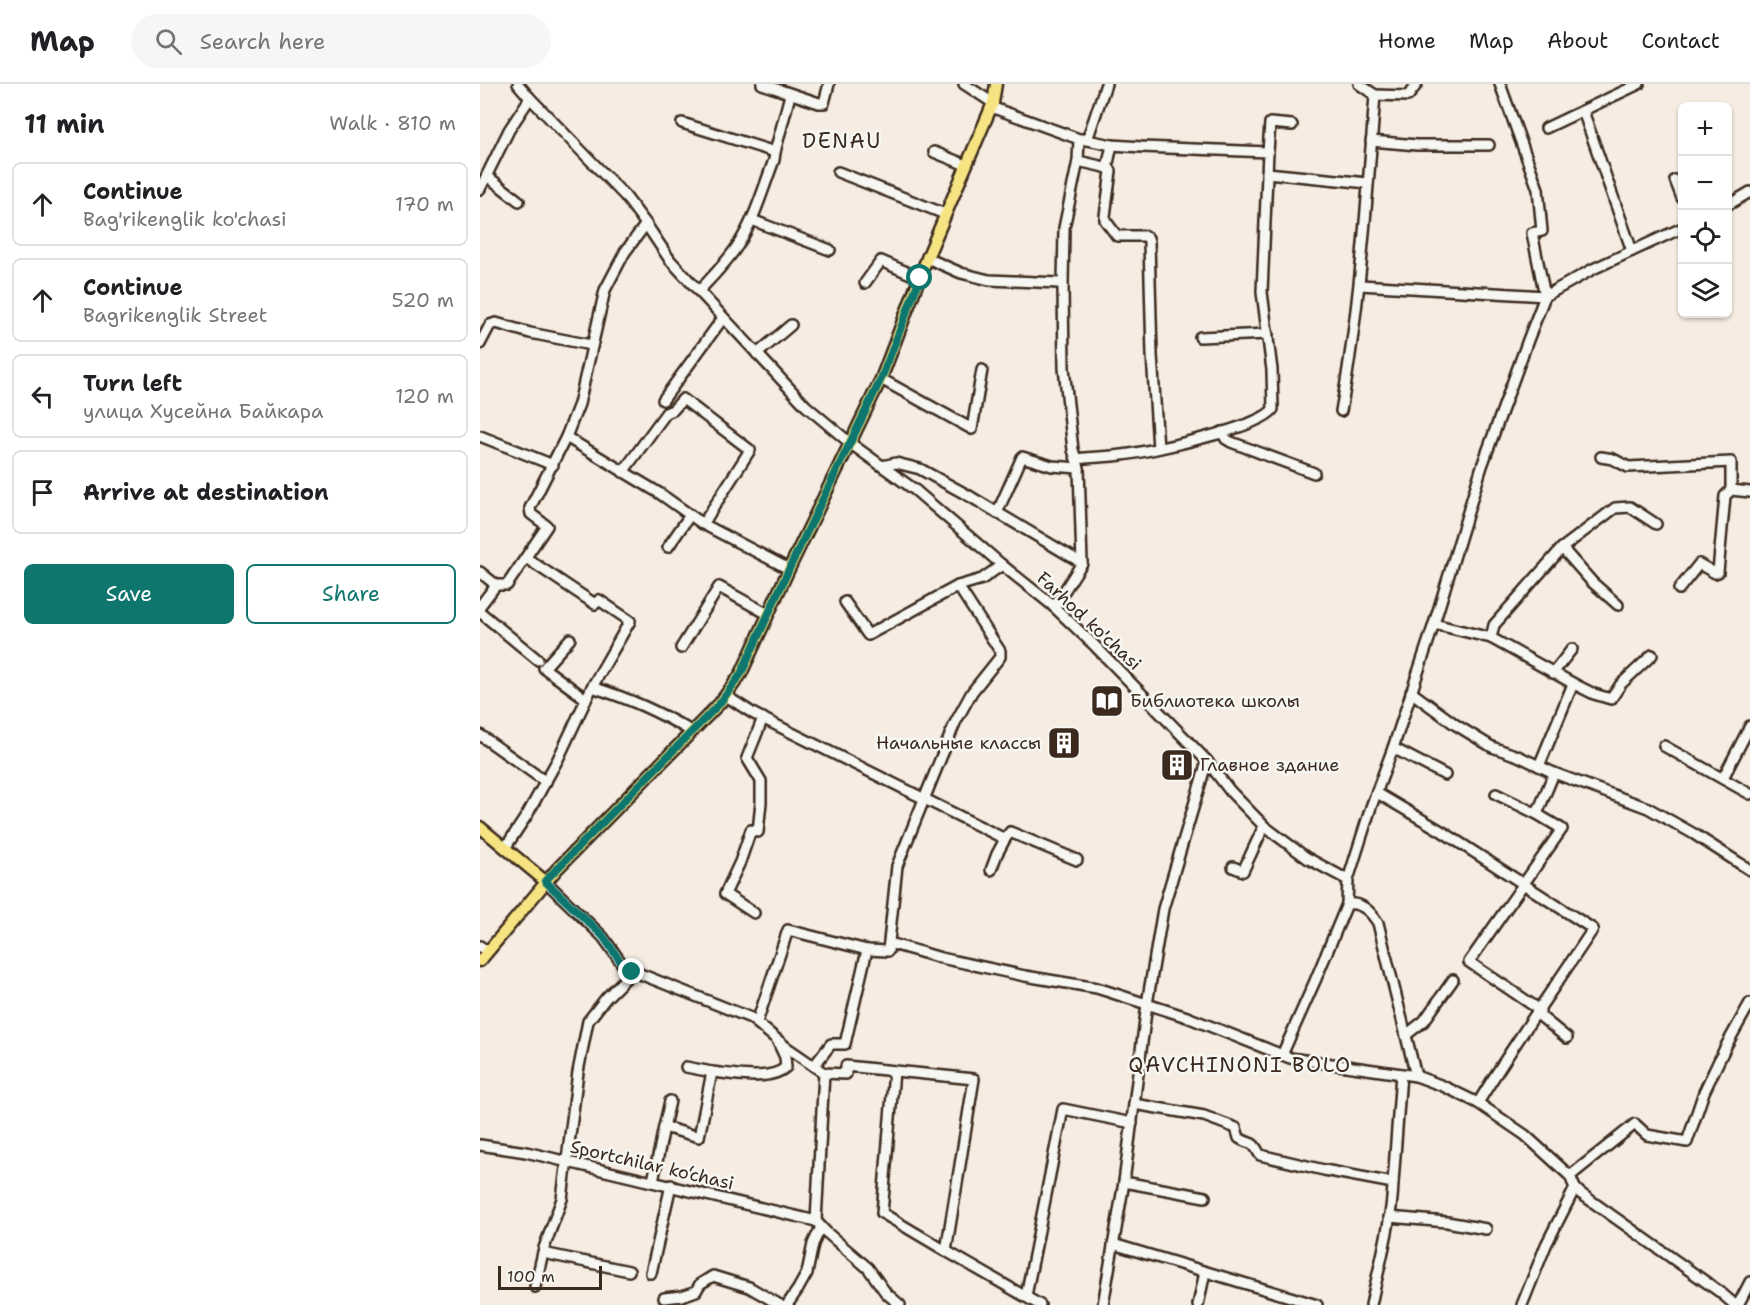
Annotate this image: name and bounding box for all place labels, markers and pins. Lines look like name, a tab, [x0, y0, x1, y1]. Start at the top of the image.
library icon: Библиотека школы	[1089, 683, 1125, 719]
place label: Библиотека школы	[1130, 689, 1300, 713]
building icon: Начальные классы	[1046, 725, 1082, 761]
place label: Начальные классы	[876, 731, 1041, 755]
building icon: Главное здание	[1159, 747, 1195, 783]
place label: Главное здание	[1200, 753, 1339, 777]

